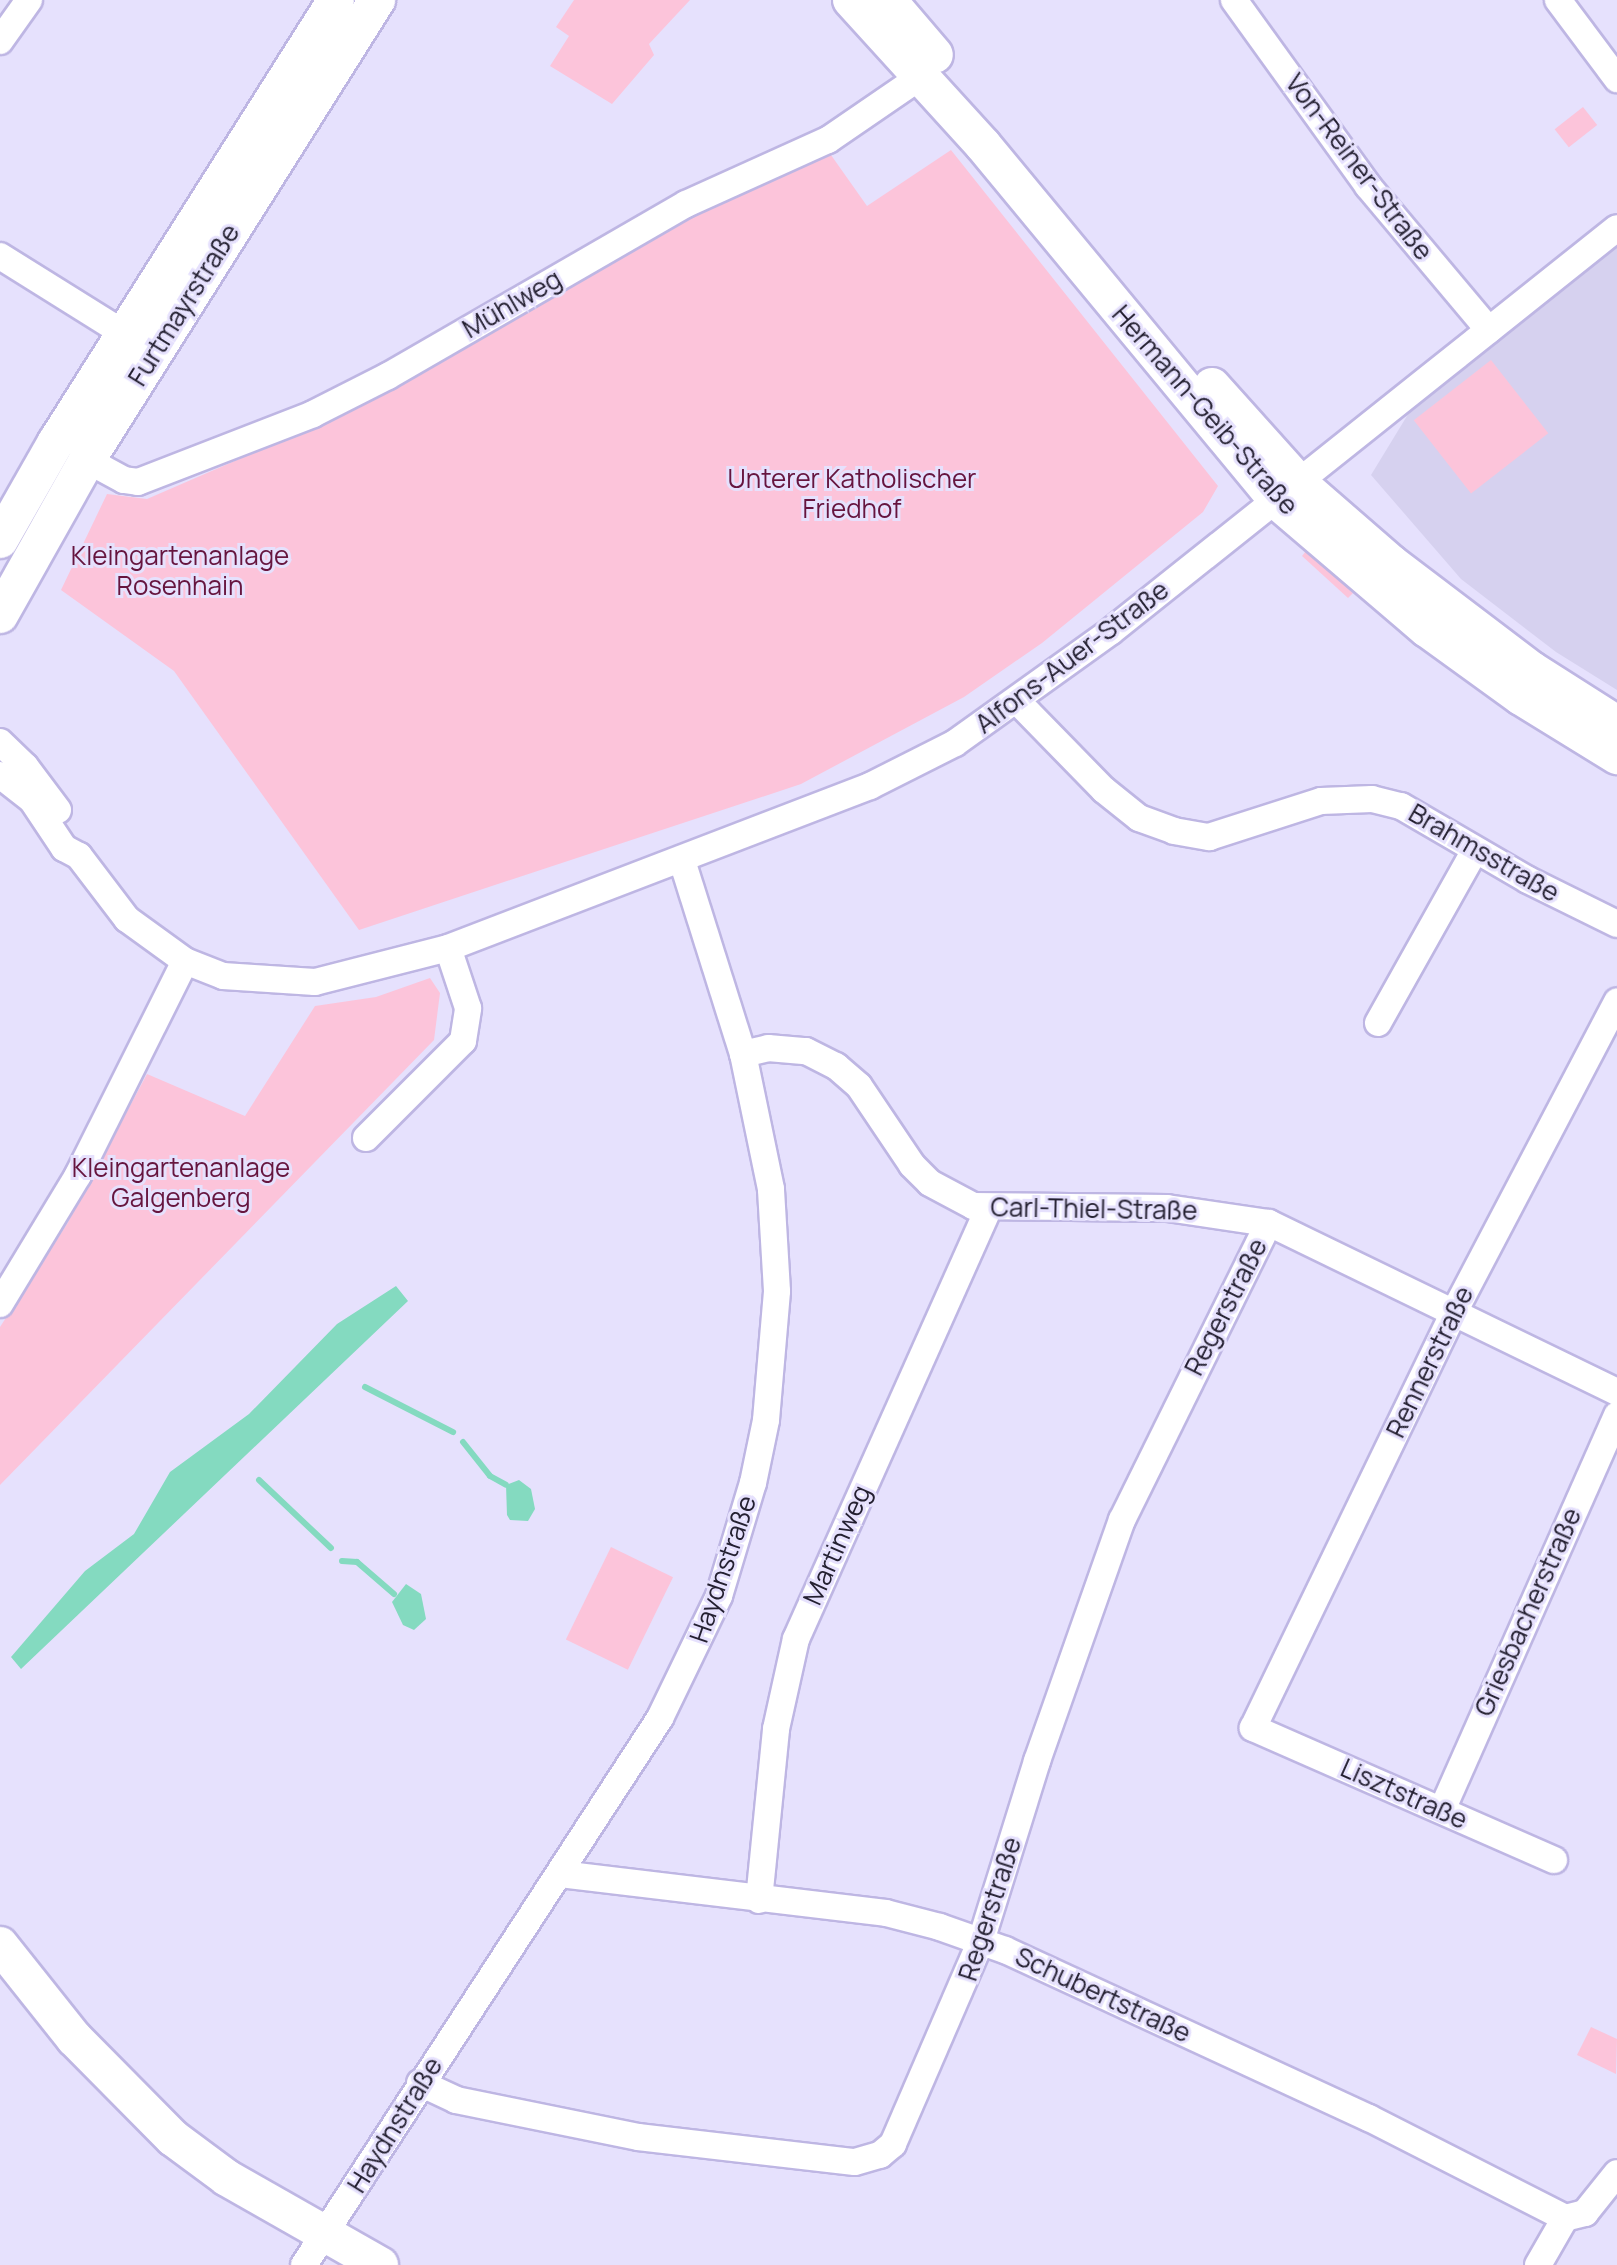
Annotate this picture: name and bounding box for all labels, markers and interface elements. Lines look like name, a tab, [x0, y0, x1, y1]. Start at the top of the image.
street label: Von-Reiner-Straße	[1279, 68, 1439, 266]
street label: Furtmayrstraße	[122, 218, 246, 392]
street label: Mühlweg	[457, 263, 567, 345]
street label: Hermann-Geib-Straße	[1106, 299, 1304, 521]
park label: Unterer Katholischer Friedhof	[728, 463, 976, 524]
park label: Kleingartenanlage Rosenhain	[71, 540, 289, 602]
street label: Alfons-Auer-Straße	[969, 574, 1175, 740]
street label: Brahmsstraße	[1403, 797, 1565, 909]
park label: Kleingartenanlage Galgenberg	[72, 1152, 290, 1214]
street label: Carl-Thiel-Straße	[990, 1192, 1198, 1226]
street label: Regerstraße	[1178, 1233, 1274, 1381]
street label: Rennerstraße	[1380, 1281, 1480, 1443]
street label: Martinweg	[797, 1480, 877, 1610]
street label: Haydnstraße	[683, 1491, 763, 1647]
street label: Griesbacherstraße	[1468, 1503, 1588, 1721]
street label: Lisztstraße	[1336, 1752, 1472, 1836]
street label: Regerstraße	[952, 1833, 1028, 1985]
street label: Schubertstraße	[1010, 1941, 1196, 2049]
street label: Haydnstraße	[341, 2052, 449, 2198]

